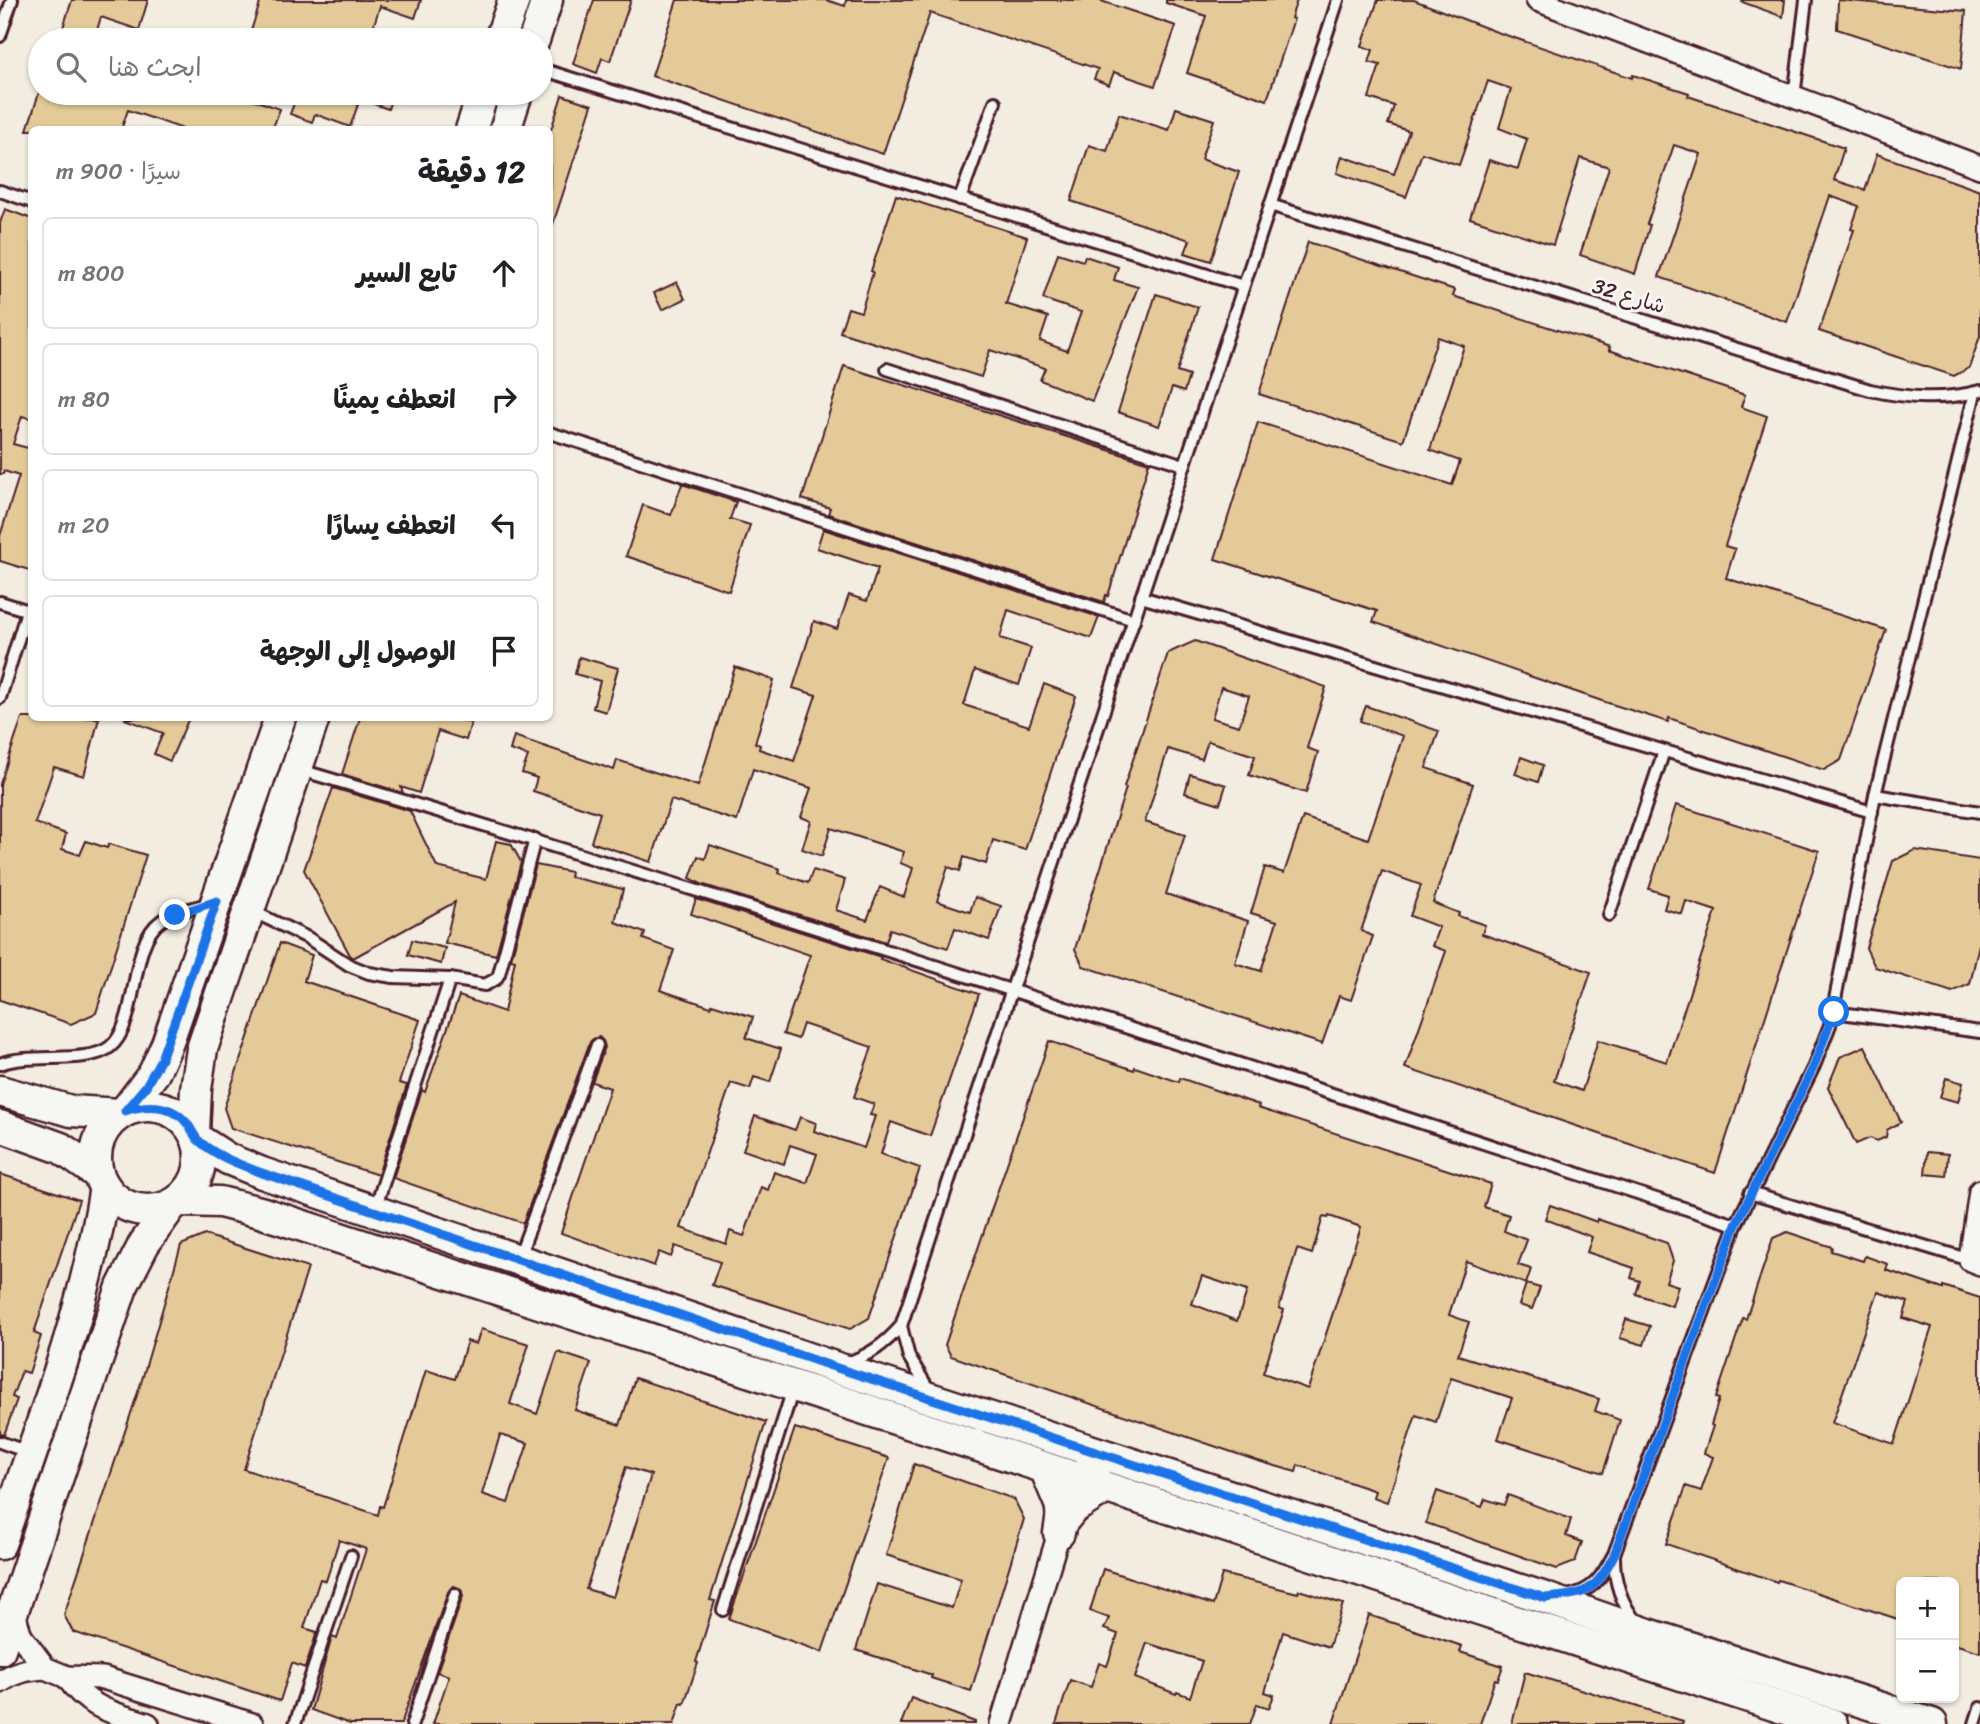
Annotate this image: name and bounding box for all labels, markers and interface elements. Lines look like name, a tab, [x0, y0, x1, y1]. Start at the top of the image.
search box	[28, 28, 553, 105]
text: ابحث هنا	[108, 44, 202, 90]
icon: search	[52, 48, 90, 86]
text: 12 دقيقة	[418, 145, 525, 199]
text: سيرًا · 900 m	[56, 151, 181, 192]
text: تابع السير	[357, 250, 456, 296]
text: 800 m	[58, 253, 125, 294]
icon: ahead	[485, 254, 523, 292]
street label: شارع 32	[1588, 267, 1670, 325]
text: انعطف يمينًا	[333, 376, 456, 422]
text: 80 m	[58, 379, 110, 420]
icon: right	[485, 380, 523, 418]
text: انعطف يسارًا	[326, 502, 456, 548]
text: 20 m	[58, 505, 109, 546]
icon: left	[485, 506, 523, 544]
text: الوصول إلى الوجهة	[260, 628, 456, 674]
icon: arrive	[485, 632, 523, 670]
route end	[159, 899, 190, 930]
route start	[1818, 996, 1849, 1027]
map controls	[1896, 1577, 1959, 1703]
button: +	[1896, 1577, 1959, 1640]
button: −	[1896, 1640, 1959, 1703]

